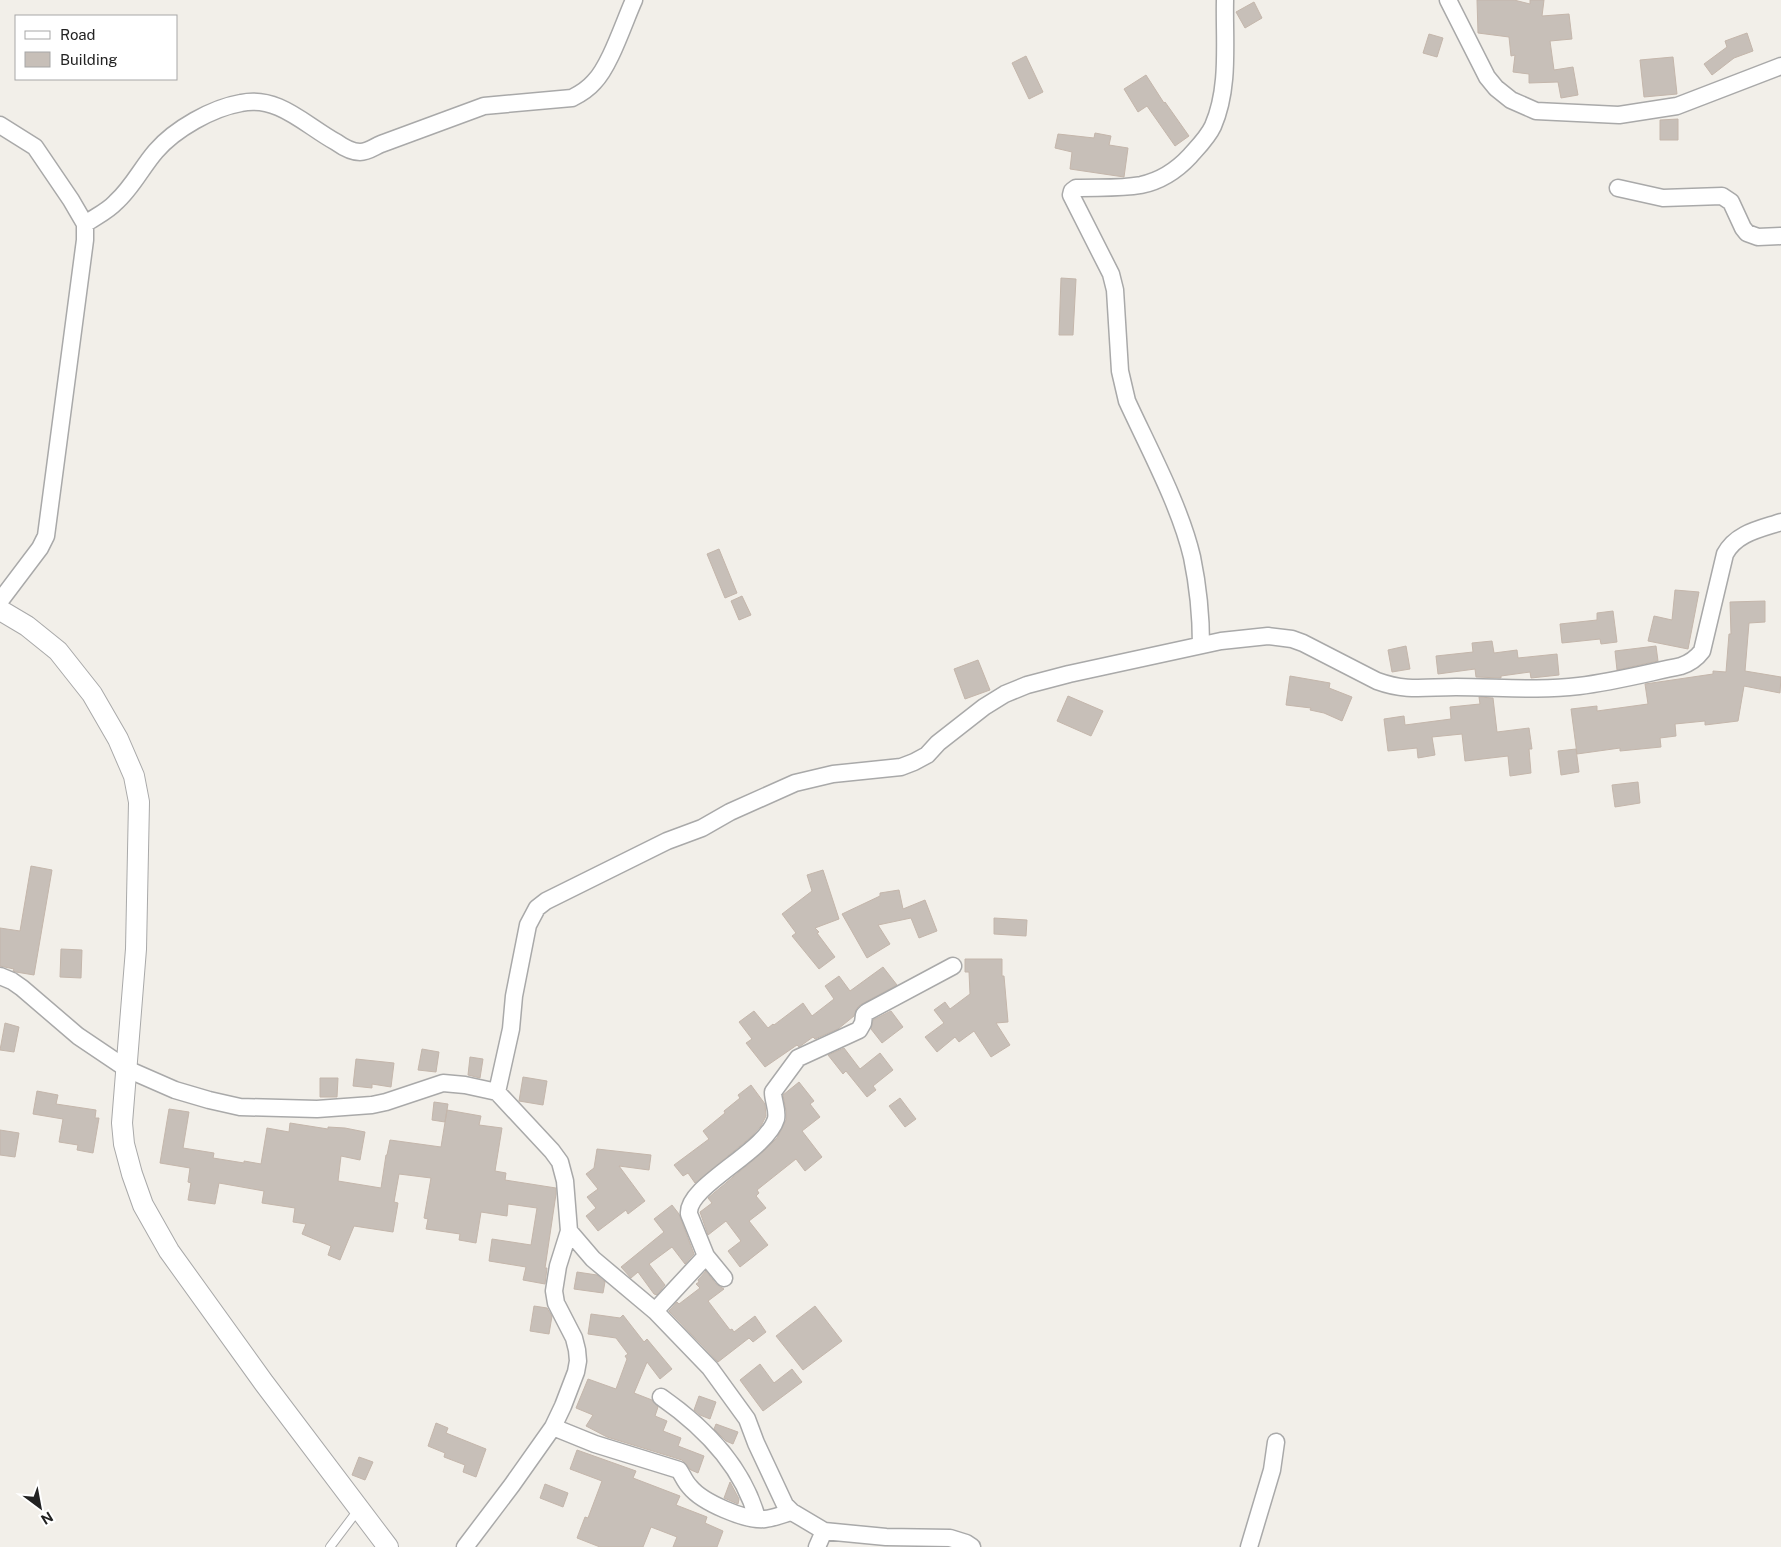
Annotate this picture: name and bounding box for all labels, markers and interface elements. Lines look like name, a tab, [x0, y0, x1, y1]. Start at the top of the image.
legend	[15, 15, 178, 80]
text: Road	[60, 26, 96, 43]
text: Building	[60, 51, 118, 68]
north arrow	[15, 1482, 65, 1532]
text: N	[38, 1508, 56, 1528]

